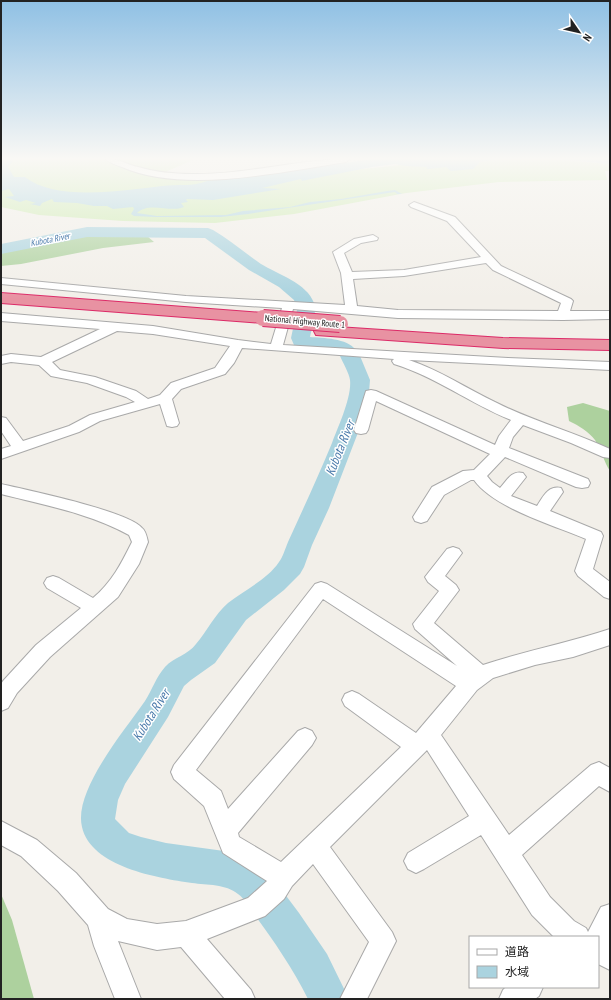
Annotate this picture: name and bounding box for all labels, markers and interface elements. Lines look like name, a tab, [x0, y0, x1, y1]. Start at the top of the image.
north arrow	[559, 12, 599, 52]
text: N	[580, 31, 595, 44]
water label: Kubota River	[29, 230, 72, 248]
street label: National Highway Route 1	[264, 312, 346, 330]
water label: Kubota River	[321, 416, 360, 478]
water label: Kubota River	[129, 684, 175, 744]
legend	[469, 936, 599, 988]
text: 道路	[505, 944, 529, 959]
text: 水域	[505, 964, 529, 979]

